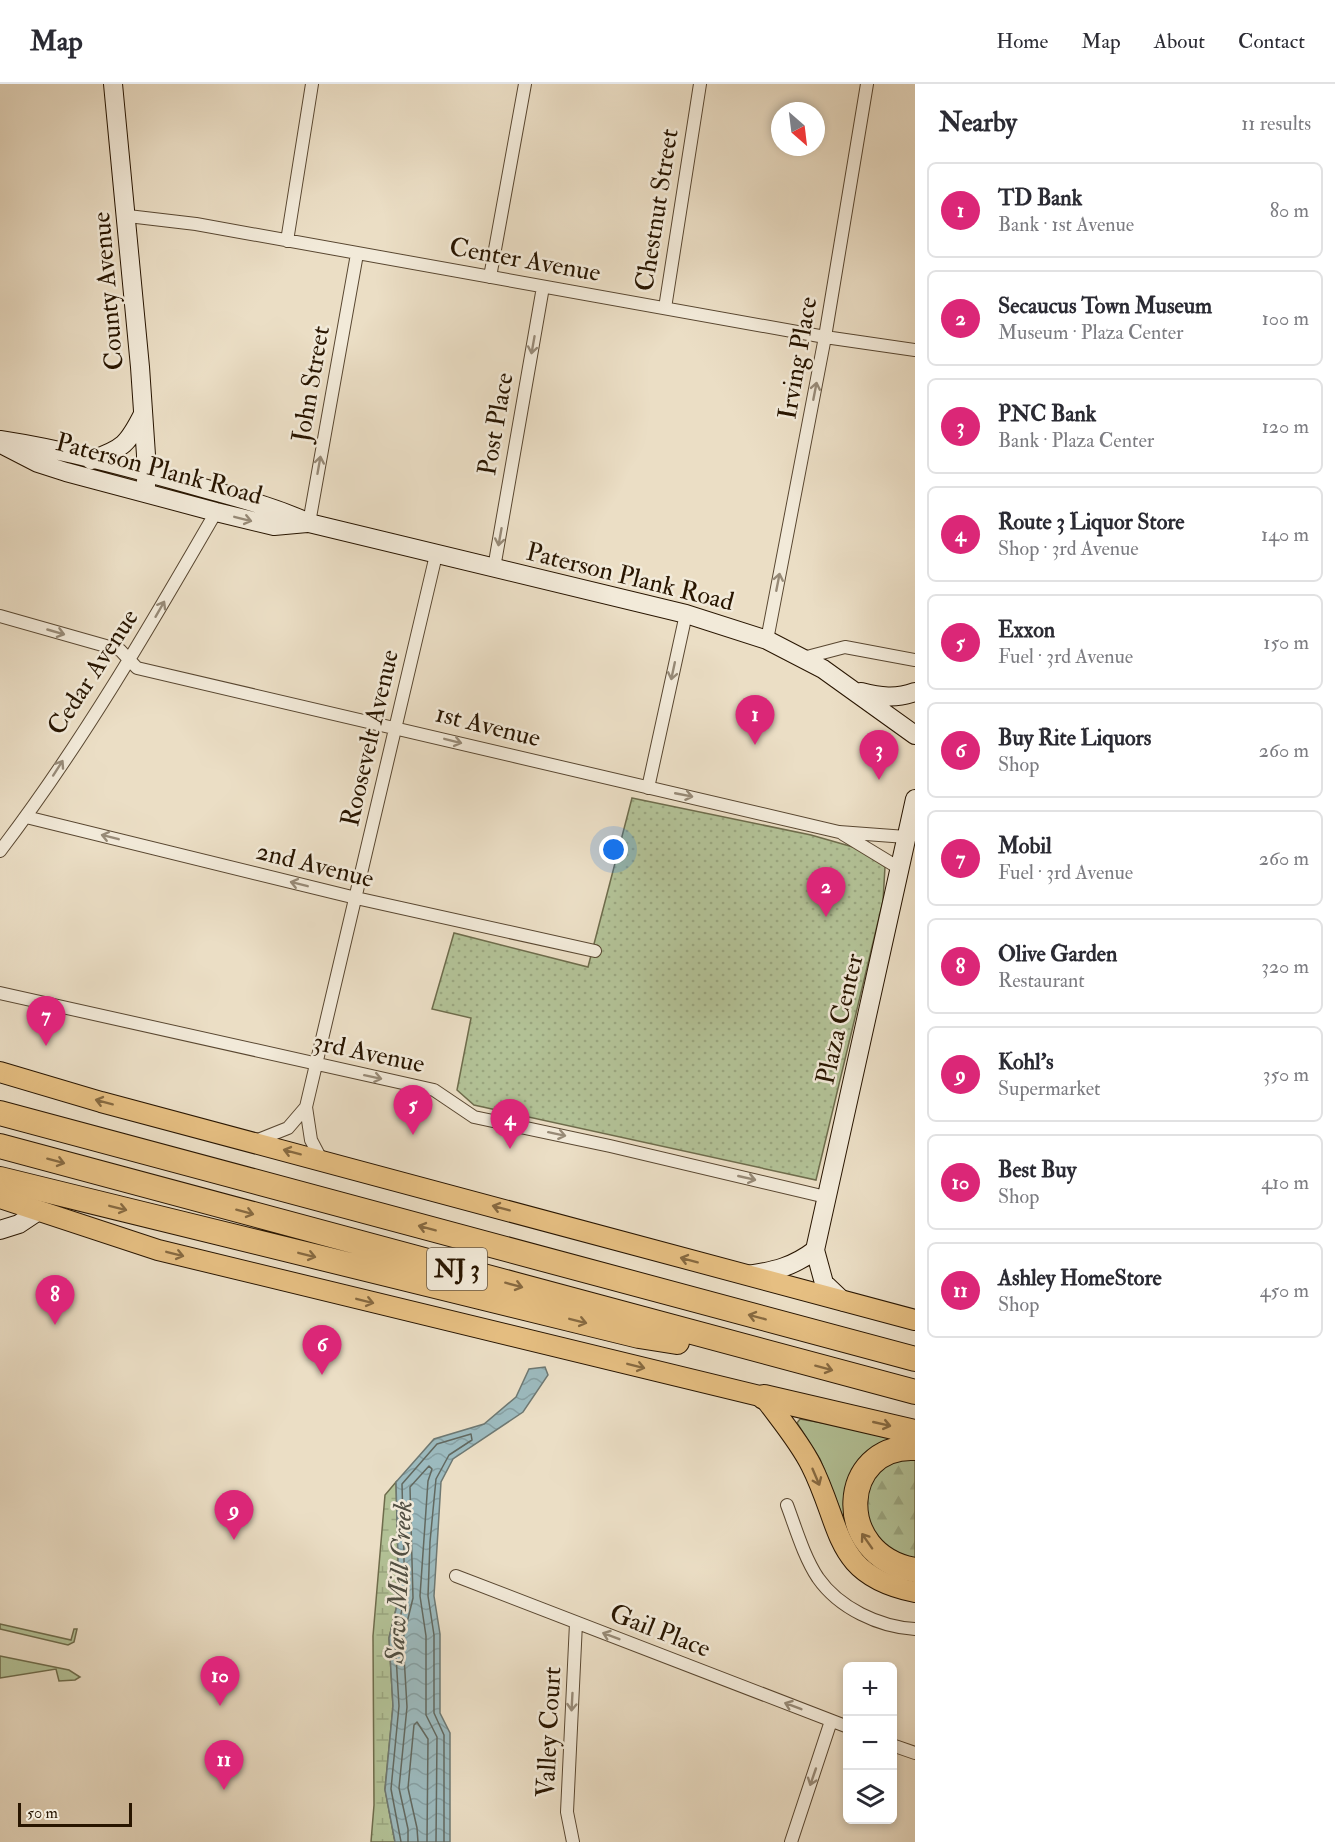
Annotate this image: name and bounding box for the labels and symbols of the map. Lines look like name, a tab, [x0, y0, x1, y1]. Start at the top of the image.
north arrow	[771, 102, 825, 156]
street label: Chestnut Street	[628, 126, 686, 294]
street label: County Avenue	[85, 210, 131, 372]
street label: Center Avenue	[447, 231, 603, 289]
street label: Irving Place	[771, 294, 825, 422]
street label: John Street	[285, 323, 337, 446]
one-way arrow	[527, 334, 538, 354]
street label: Post Place	[471, 370, 521, 478]
one-way arrow	[810, 382, 821, 401]
street label: Paterson Plank Road	[52, 426, 266, 512]
one-way arrow	[314, 456, 325, 475]
one-way arrow	[233, 513, 252, 525]
one-way arrow	[494, 526, 505, 546]
street label: Paterson Plank Road	[523, 536, 737, 618]
one-way arrow	[773, 573, 784, 593]
one-way arrow	[154, 601, 166, 618]
street label: Cedar Avenue	[40, 603, 146, 741]
one-way arrow	[46, 626, 65, 638]
street label: Roosevelt Avenue	[334, 646, 406, 830]
one-way arrow	[667, 661, 679, 680]
pin: 1	[736, 696, 774, 745]
street label: 1st Avenue	[432, 697, 544, 755]
pin: 3	[860, 730, 898, 780]
one-way arrow	[443, 735, 462, 747]
one-way arrow	[53, 760, 65, 777]
one-way arrow	[673, 790, 693, 801]
one-way arrow	[101, 831, 120, 843]
street label: 2nd Avenue	[253, 835, 377, 895]
your location	[599, 835, 628, 864]
pin: 2	[806, 868, 846, 917]
one-way arrow	[290, 878, 309, 890]
street label: Plaza Center	[809, 950, 871, 1088]
pin: 7	[26, 996, 66, 1046]
street label: 3rd Avenue	[310, 1026, 428, 1080]
one-way arrow	[363, 1072, 382, 1083]
pin: 5	[394, 1086, 432, 1135]
one-way arrow	[94, 1096, 113, 1108]
pin: 4	[490, 1100, 530, 1149]
one-way arrow	[547, 1129, 566, 1141]
one-way arrow	[283, 1146, 302, 1158]
one-way arrow	[47, 1156, 66, 1168]
one-way arrow	[737, 1173, 756, 1185]
one-way arrow	[492, 1202, 511, 1214]
one-way arrow	[108, 1203, 127, 1215]
one-way arrow	[235, 1207, 254, 1218]
one-way arrow	[418, 1222, 437, 1233]
road number: NJ 3	[427, 1248, 487, 1290]
one-way arrow	[166, 1249, 185, 1261]
one-way arrow	[298, 1249, 317, 1261]
one-way arrow	[680, 1253, 699, 1265]
pin: 8	[36, 1276, 74, 1325]
one-way arrow	[504, 1279, 523, 1291]
one-way arrow	[355, 1295, 374, 1307]
one-way arrow	[748, 1310, 767, 1322]
one-way arrow	[568, 1316, 587, 1328]
pin: 6	[302, 1326, 342, 1375]
one-way arrow	[626, 1361, 645, 1373]
one-way arrow	[814, 1363, 833, 1374]
one-way arrow	[872, 1419, 891, 1431]
one-way arrow	[811, 1467, 822, 1486]
pin: 9	[214, 1490, 254, 1540]
water label: Saw Mill Creek	[378, 1500, 420, 1665]
one-way arrow	[861, 1533, 873, 1550]
street label: Gail Place	[605, 1597, 715, 1665]
one-way arrow	[602, 1630, 621, 1641]
pin: 10	[200, 1656, 240, 1706]
street label: Valley Court	[530, 1666, 568, 1798]
one-way arrow	[567, 1692, 578, 1712]
one-way arrow	[784, 1700, 803, 1711]
pin: 11	[204, 1740, 244, 1790]
one-way arrow	[806, 1767, 817, 1786]
scale bar	[18, 1800, 132, 1828]

